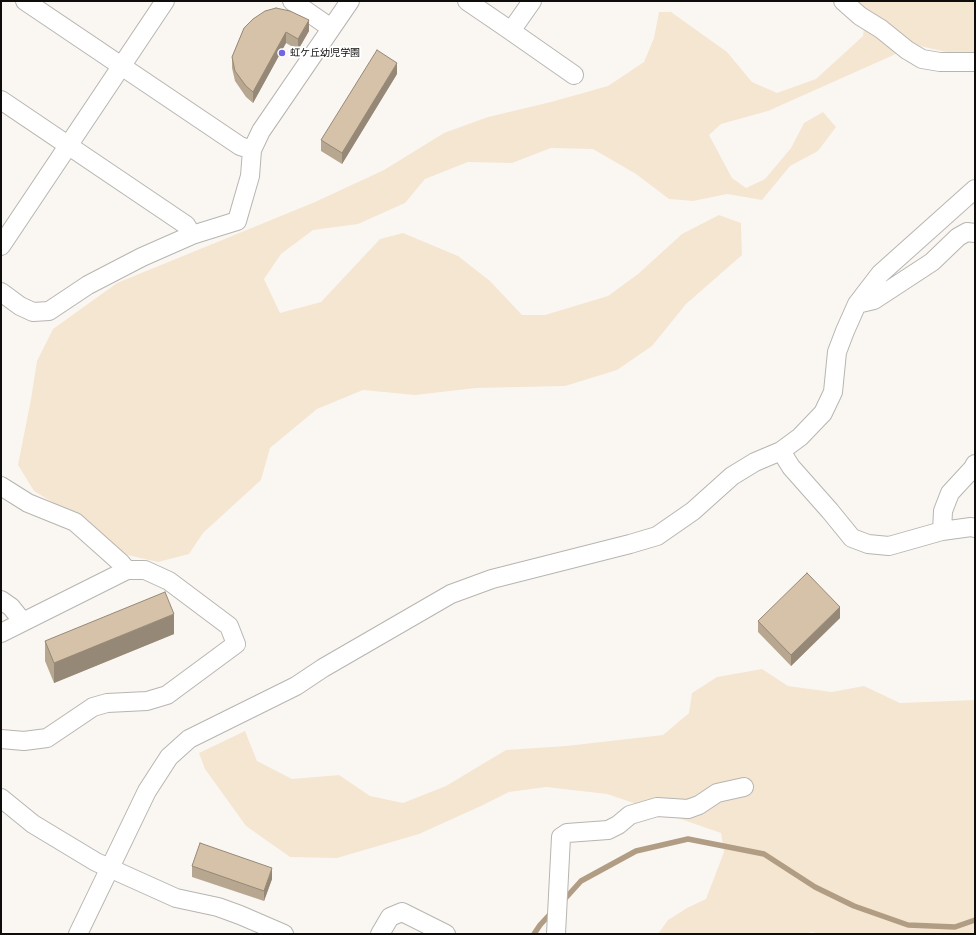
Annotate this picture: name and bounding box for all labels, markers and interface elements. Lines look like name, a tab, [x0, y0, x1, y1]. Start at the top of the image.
place label: 虹ケ丘幼児学園	[290, 47, 360, 59]
marker: 虹ケ丘幼児学園	[277, 48, 287, 58]

